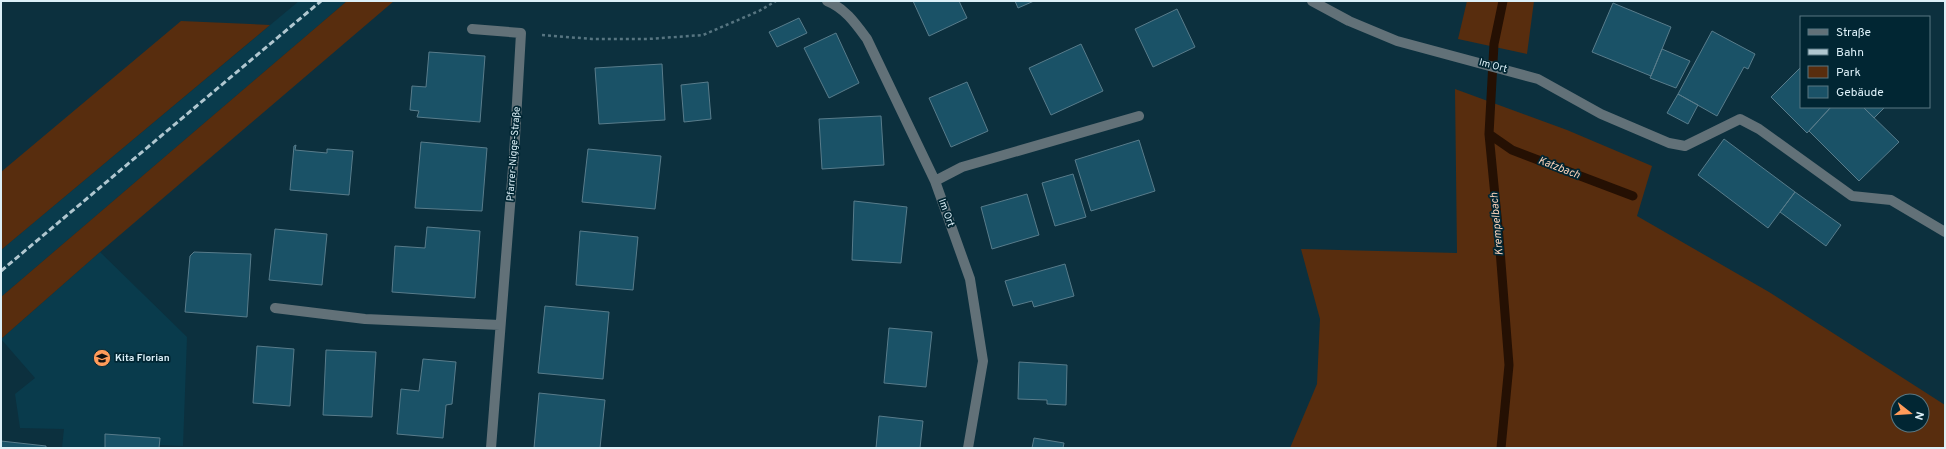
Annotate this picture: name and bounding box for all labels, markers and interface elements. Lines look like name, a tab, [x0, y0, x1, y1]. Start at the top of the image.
legend	[1800, 16, 1930, 108]
text: Straße	[1836, 25, 1871, 41]
text: Bahn	[1836, 45, 1864, 61]
street label: Im Ort	[1477, 56, 1509, 76]
text: Park	[1836, 65, 1861, 81]
text: Gebäude	[1836, 85, 1884, 101]
street label: Pfarrer-Nigge-Straße	[504, 106, 524, 202]
water label: Katzbach	[1536, 154, 1582, 182]
water label: Krempelbach	[1487, 192, 1507, 256]
street label: Im Ort	[935, 197, 957, 229]
school or university icon: Kita Florian	[92, 348, 112, 368]
place label: Kita Florian	[115, 352, 170, 365]
north arrow	[1890, 393, 1930, 433]
text: N	[1911, 410, 1926, 421]

